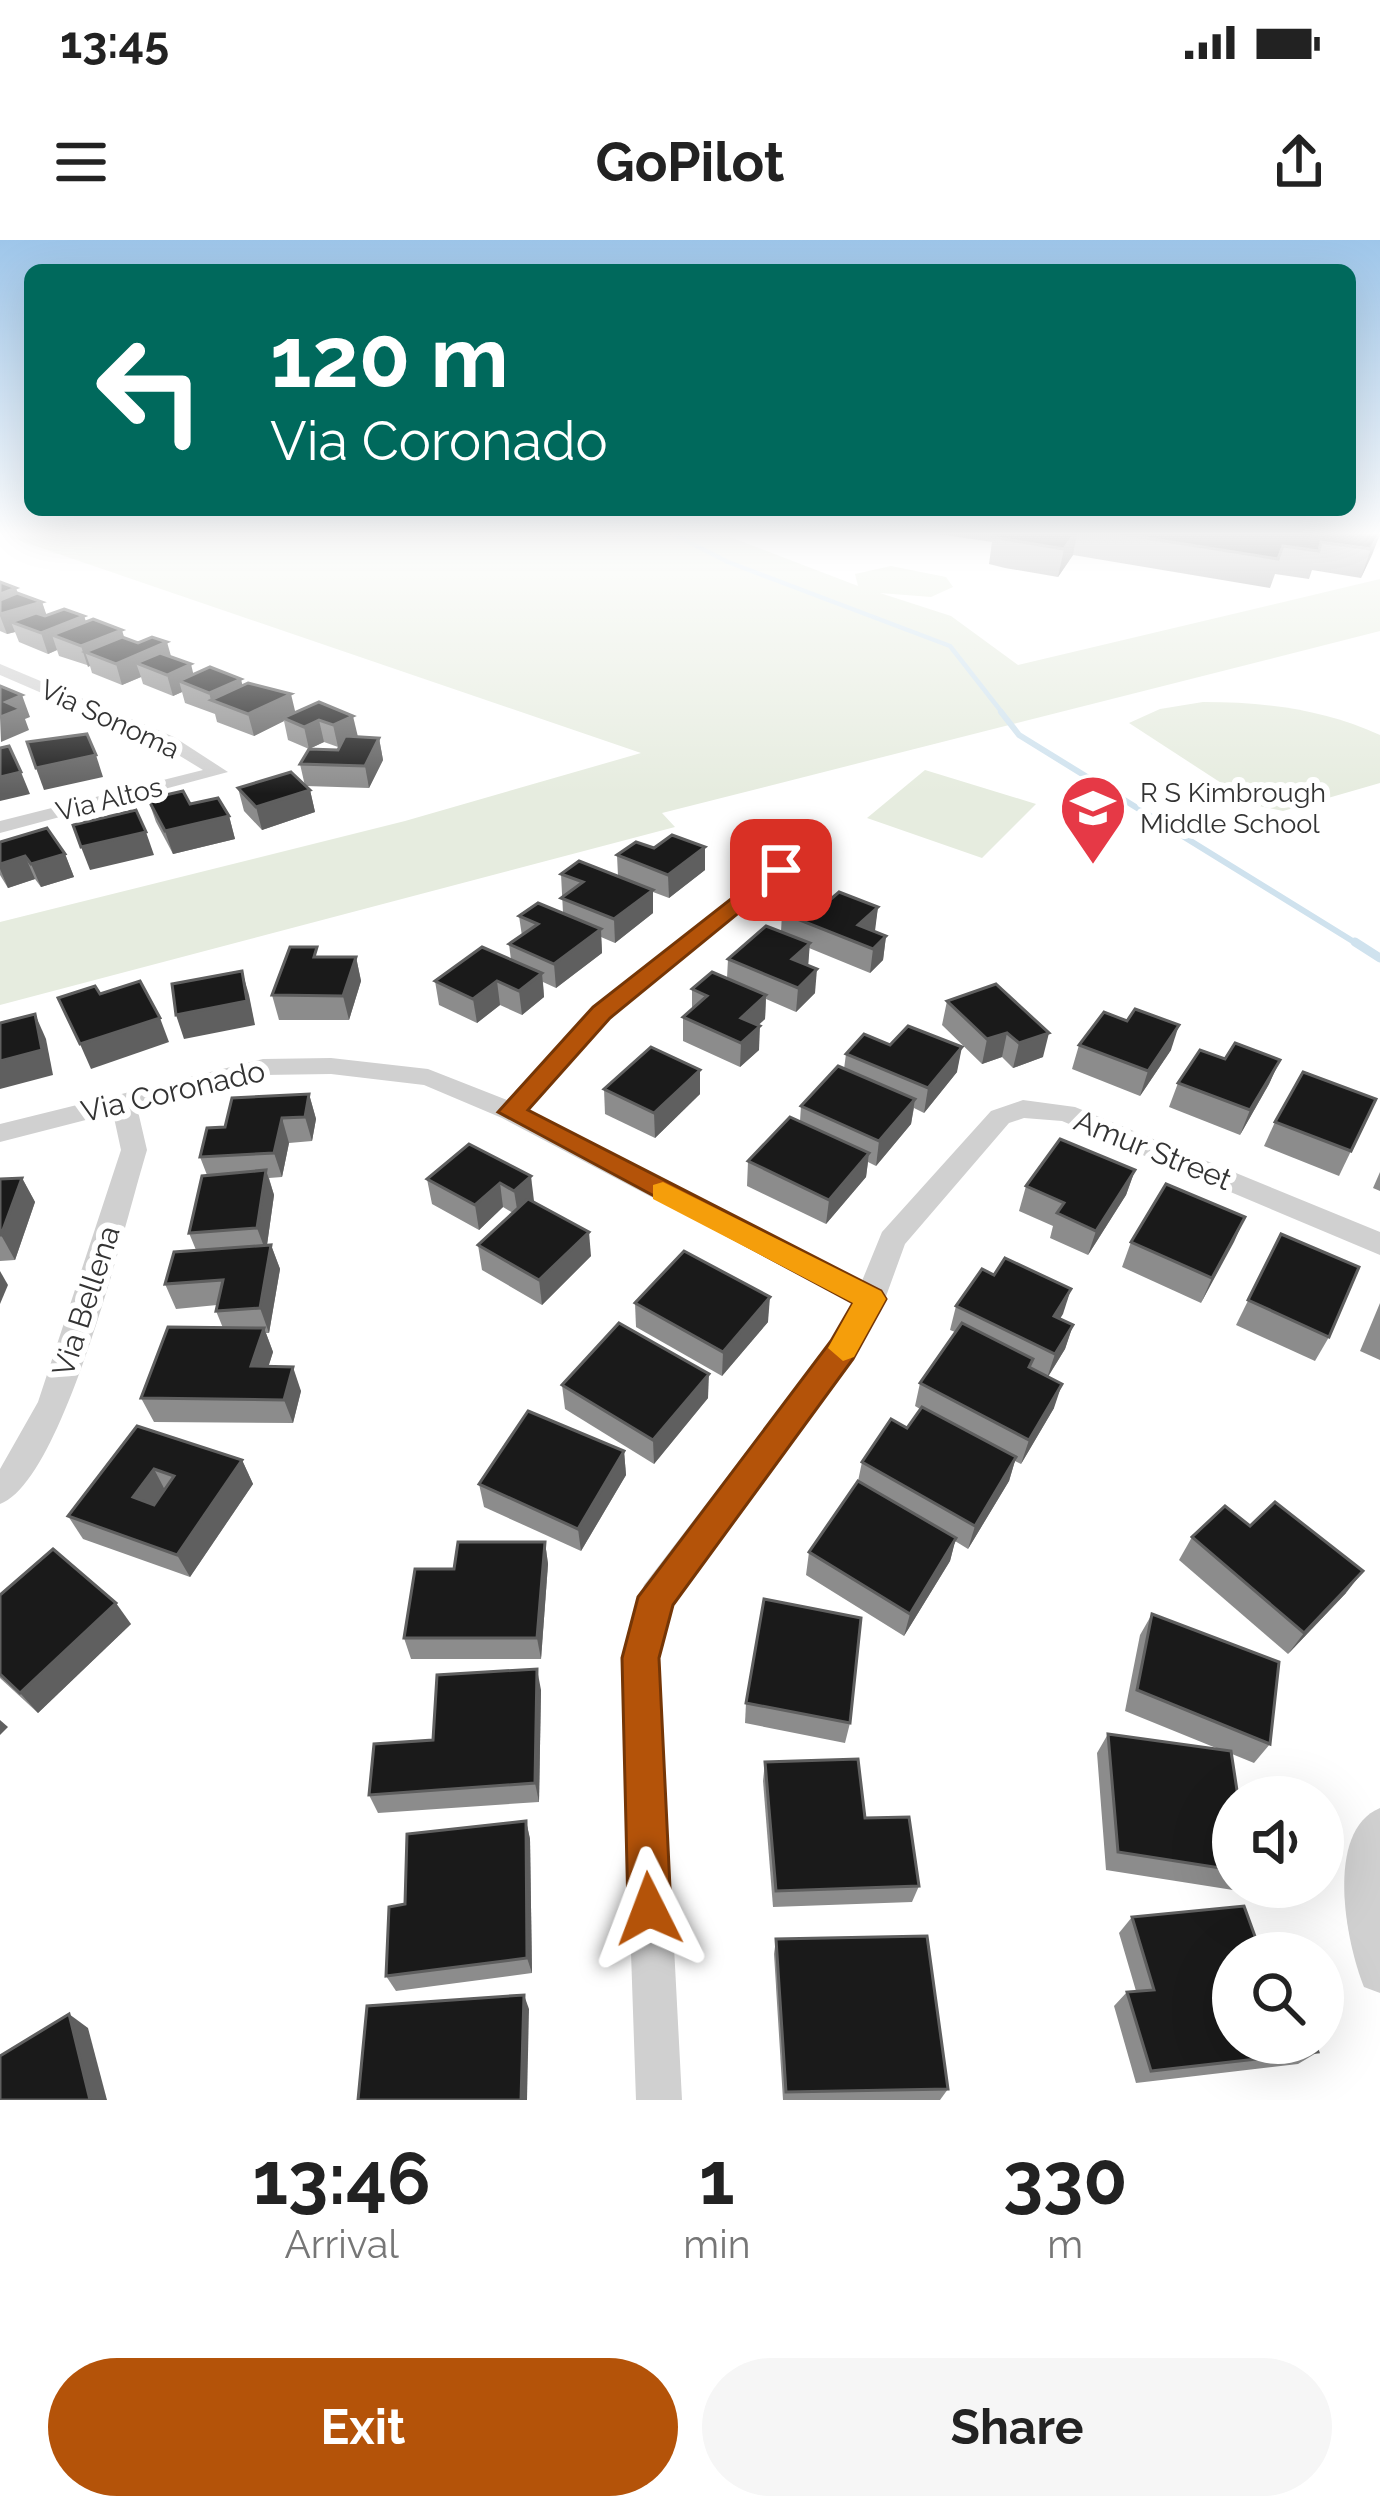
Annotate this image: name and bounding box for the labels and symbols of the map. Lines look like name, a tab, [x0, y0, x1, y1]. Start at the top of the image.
street label: Via Sonoma	[36, 673, 184, 765]
street label: Via Altos	[53, 771, 165, 827]
school or university icon: R S Kimbrough Middle School	[1058, 773, 1128, 867]
place label: R S Kimbrough Middle School	[1140, 777, 1326, 839]
pin	[730, 819, 832, 921]
street label: Via Coronado	[78, 1053, 268, 1129]
street label: Amur Street	[1069, 1103, 1237, 1197]
street label: Via Bellena	[45, 1221, 127, 1381]
position arrow	[586, 1846, 712, 1972]

